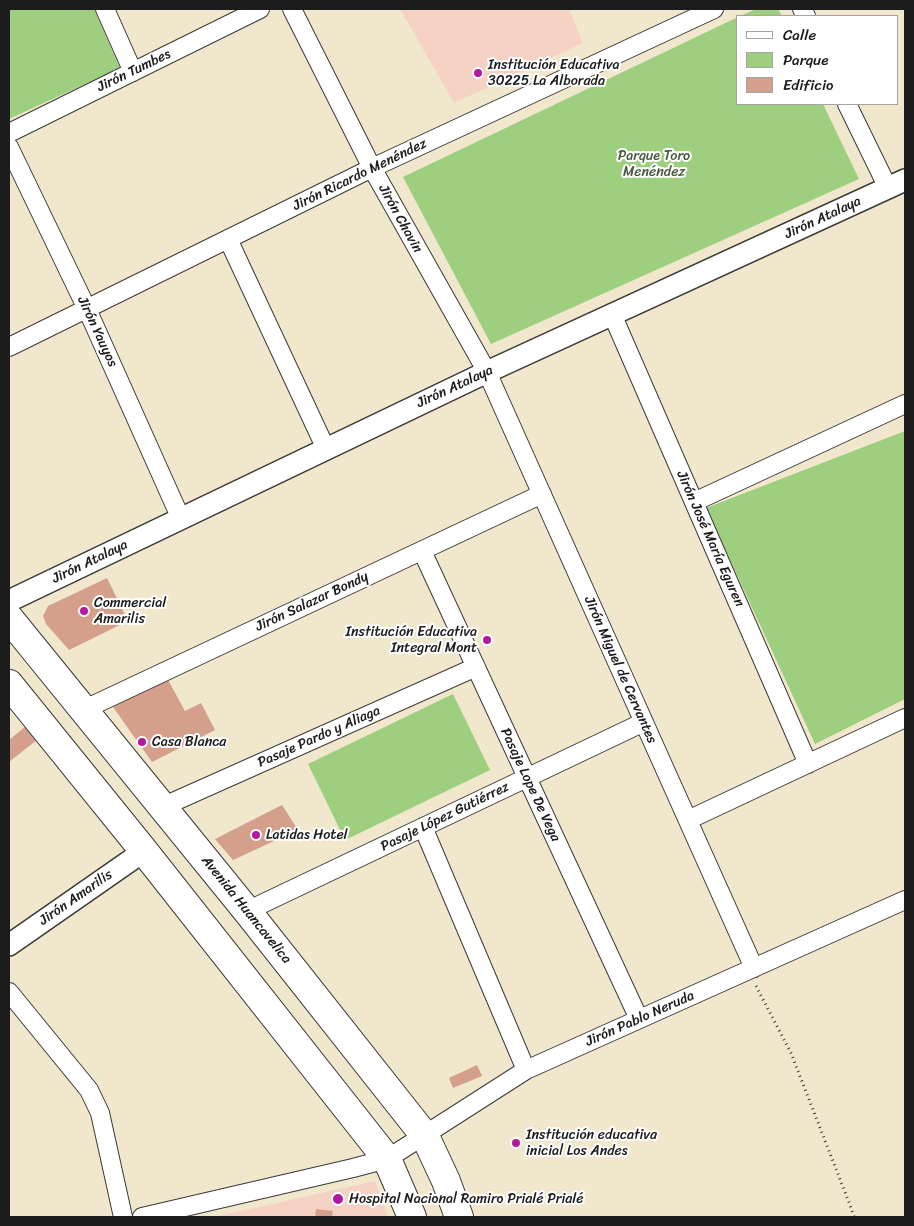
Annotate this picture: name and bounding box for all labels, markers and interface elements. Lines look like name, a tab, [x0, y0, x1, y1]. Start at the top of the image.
legend	[736, 15, 899, 105]
text: Calle	[783, 22, 816, 48]
street label: Jirón Tumbes	[95, 46, 173, 96]
text: Parque	[783, 47, 828, 73]
place label: Institución Educativa 30225 La Alborada	[488, 57, 620, 90]
marker: Institución Educativa 30225 La Alborada	[472, 67, 484, 79]
text: Edificio	[783, 72, 834, 98]
street label: Jirón Ricardo Menéndez	[290, 135, 430, 215]
park label: Parque Toro Menéndez	[618, 148, 690, 180]
street label: Jirón Chavin	[374, 182, 426, 256]
street label: Jirón Atalaya	[782, 193, 864, 243]
street label: Jirón Yauyos	[73, 294, 121, 370]
street label: Jirón Atalaya	[414, 362, 496, 412]
street label: Jirón José María Eguren	[672, 468, 748, 610]
street label: Jirón Atalaya	[49, 536, 131, 588]
street label: Jirón Salazar Bondy	[253, 569, 371, 635]
street label: Jirón Miguel de Cervantes	[580, 594, 660, 746]
place label: Commercial Amarilis	[94, 595, 166, 628]
marker: Commercial Amarilis	[78, 605, 90, 617]
place label: Institución Educativa Integral Mont	[345, 624, 477, 656]
marker: Institución Educativa Integral Mont	[481, 634, 493, 646]
street label: Pasaje Pardo y Aliaga	[255, 702, 383, 772]
street label: Pasaje Lope De Vega	[496, 726, 564, 844]
place label: Casa Blanca	[152, 734, 226, 750]
marker: Casa Blanca	[136, 736, 148, 748]
street label: Pasaje López Gutiérrez	[378, 779, 512, 855]
place label: Latidas Hotel	[266, 827, 348, 843]
marker: Latidas Hotel	[250, 829, 262, 841]
street label: Avenida Huancavelica	[197, 853, 295, 967]
street label: Jirón Amarilis	[36, 867, 116, 929]
street label: Jirón Pablo Neruda	[583, 988, 697, 1050]
place label: Institución educativa inicial Los Andes	[526, 1127, 657, 1160]
marker: Institución educativa inicial Los Andes	[510, 1137, 522, 1149]
place label: Hospital Nacional Ramiro Prialé Prialé	[349, 1191, 583, 1207]
marker: Hospital Nacional Ramiro Prialé Prialé	[331, 1192, 345, 1206]

